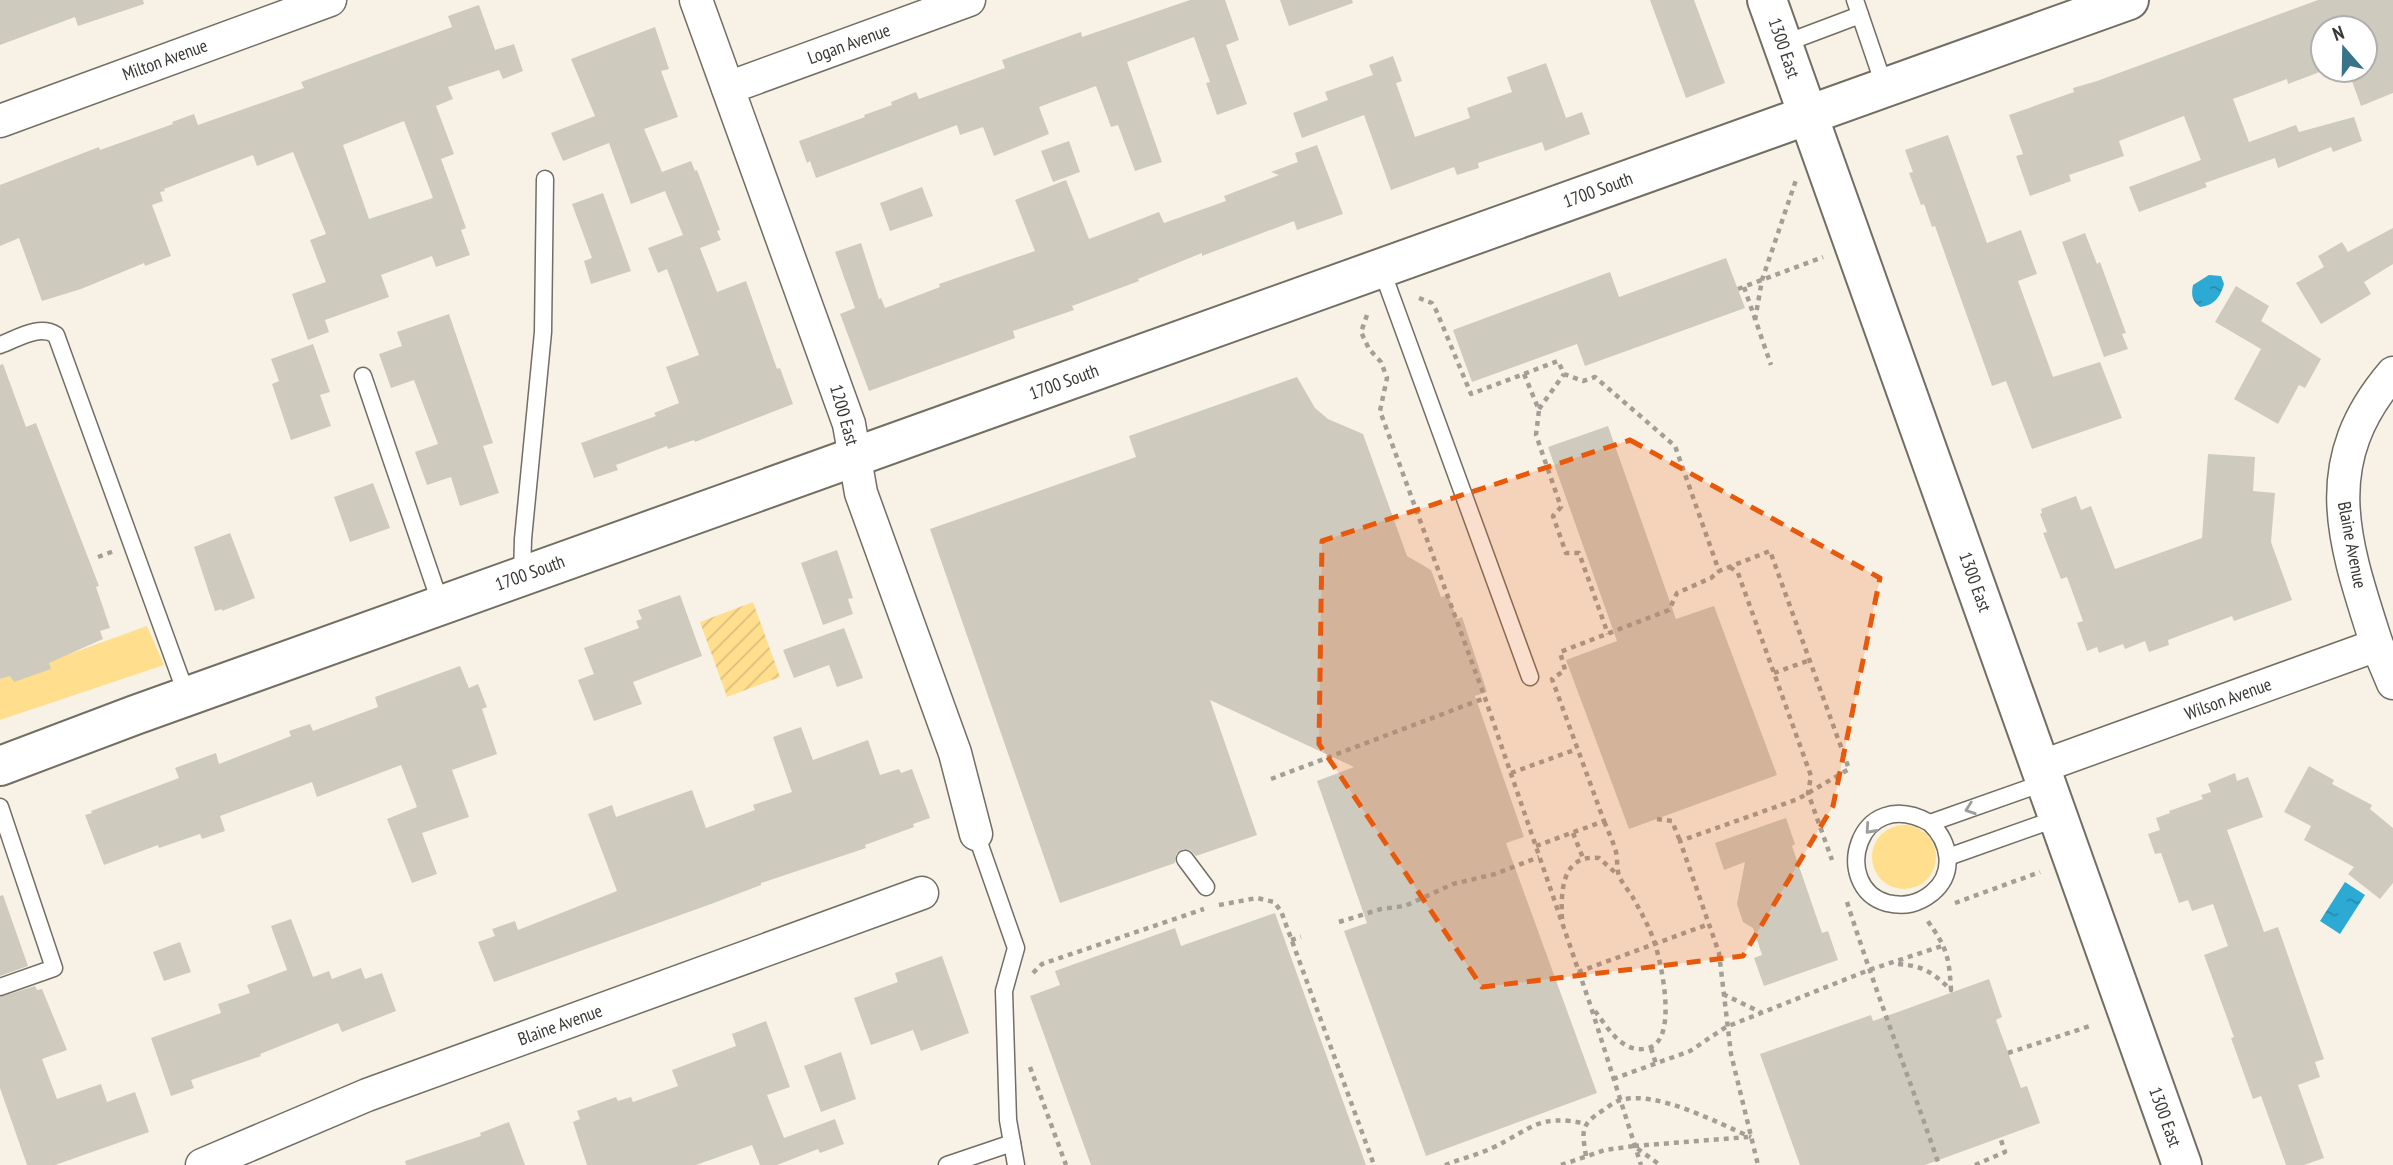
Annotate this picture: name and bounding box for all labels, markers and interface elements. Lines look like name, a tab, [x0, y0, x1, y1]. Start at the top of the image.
north arrow	[2309, 14, 2379, 84]
street label: 1300 East	[1763, 15, 1805, 81]
street label: Logan Avenue	[804, 18, 893, 69]
text: N	[2329, 20, 2347, 46]
street label: Milton Avenue	[119, 34, 211, 86]
street label: 1700 South	[1560, 166, 1636, 213]
street label: 1700 South	[1026, 358, 1102, 405]
street label: 1200 East	[825, 382, 864, 448]
street label: Blaine Avenue	[2333, 500, 2372, 590]
street label: 1700 South	[492, 549, 568, 596]
street label: 1300 East	[1954, 549, 1997, 615]
street label: Wilson Avenue	[2181, 672, 2274, 725]
one-way arrow	[1965, 800, 1977, 814]
one-way arrow	[1866, 821, 1878, 834]
street label: Blaine Avenue	[515, 999, 605, 1050]
street label: 1300 East	[2144, 1084, 2187, 1150]

